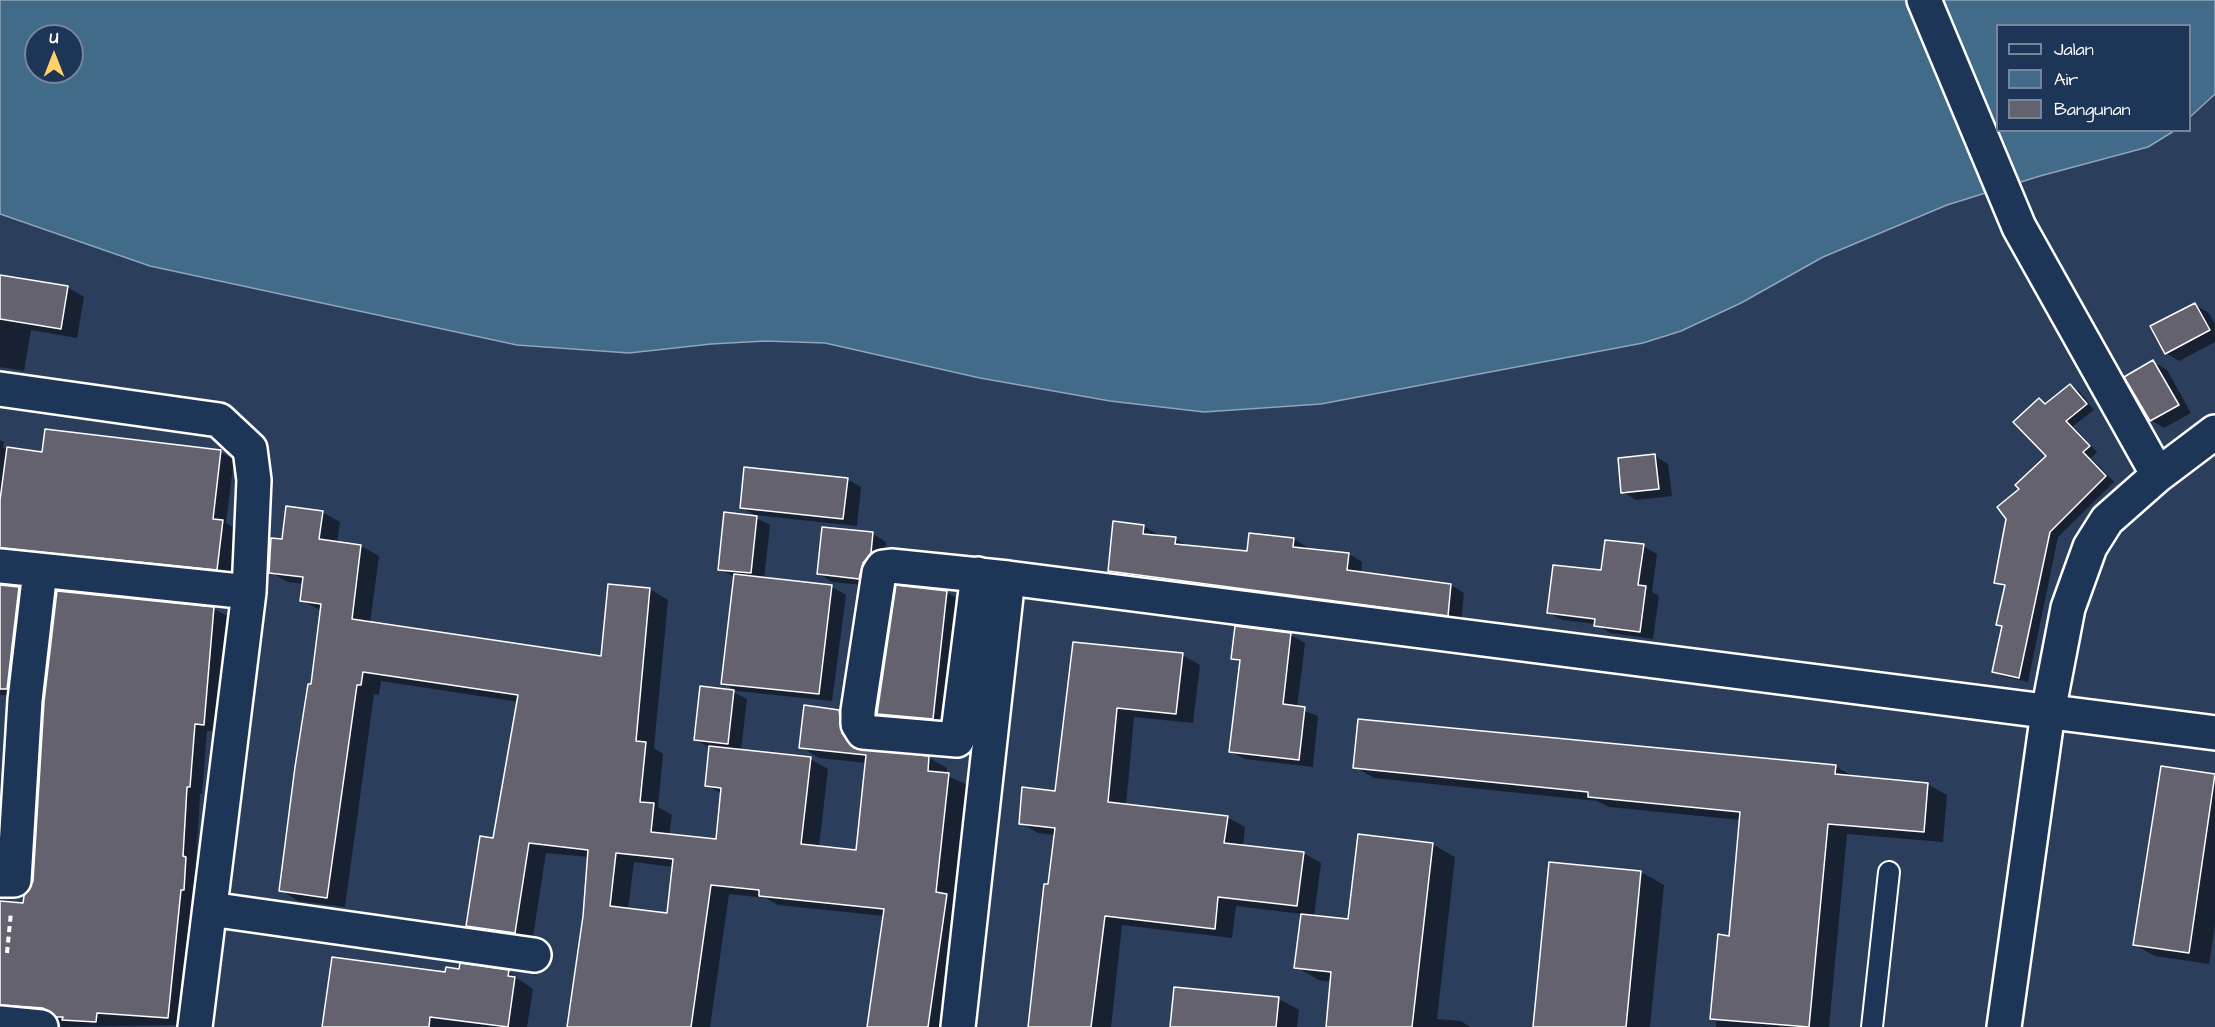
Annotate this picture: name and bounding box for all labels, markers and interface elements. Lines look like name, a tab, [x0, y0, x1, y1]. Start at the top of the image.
north arrow	[24, 24, 84, 84]
legend	[1996, 24, 2191, 132]
text: U	[50, 27, 58, 49]
text: Jalan	[2054, 37, 2094, 62]
text: Air	[2054, 67, 2078, 92]
text: Bangunan	[2054, 97, 2131, 122]

